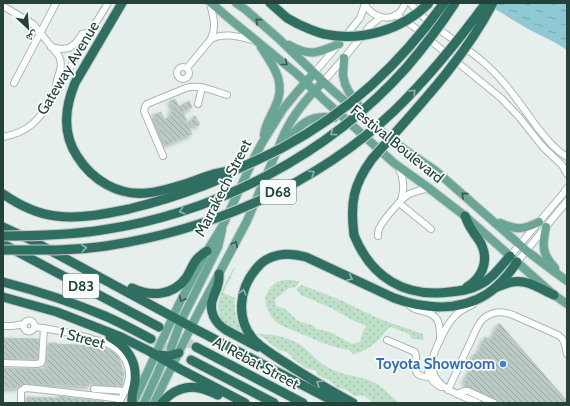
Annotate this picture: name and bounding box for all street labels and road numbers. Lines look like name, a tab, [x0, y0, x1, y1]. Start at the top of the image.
street label: Gateway Avenue	[33, 18, 103, 118]
street label: Festival Boulevard	[347, 101, 447, 187]
street label: Marrakech Street	[191, 136, 255, 240]
road number: D68	[260, 180, 296, 204]
road number: D83	[63, 274, 99, 298]
street label: 1 Street	[57, 323, 107, 353]
street label: Al Rebat Street	[210, 333, 302, 393]

